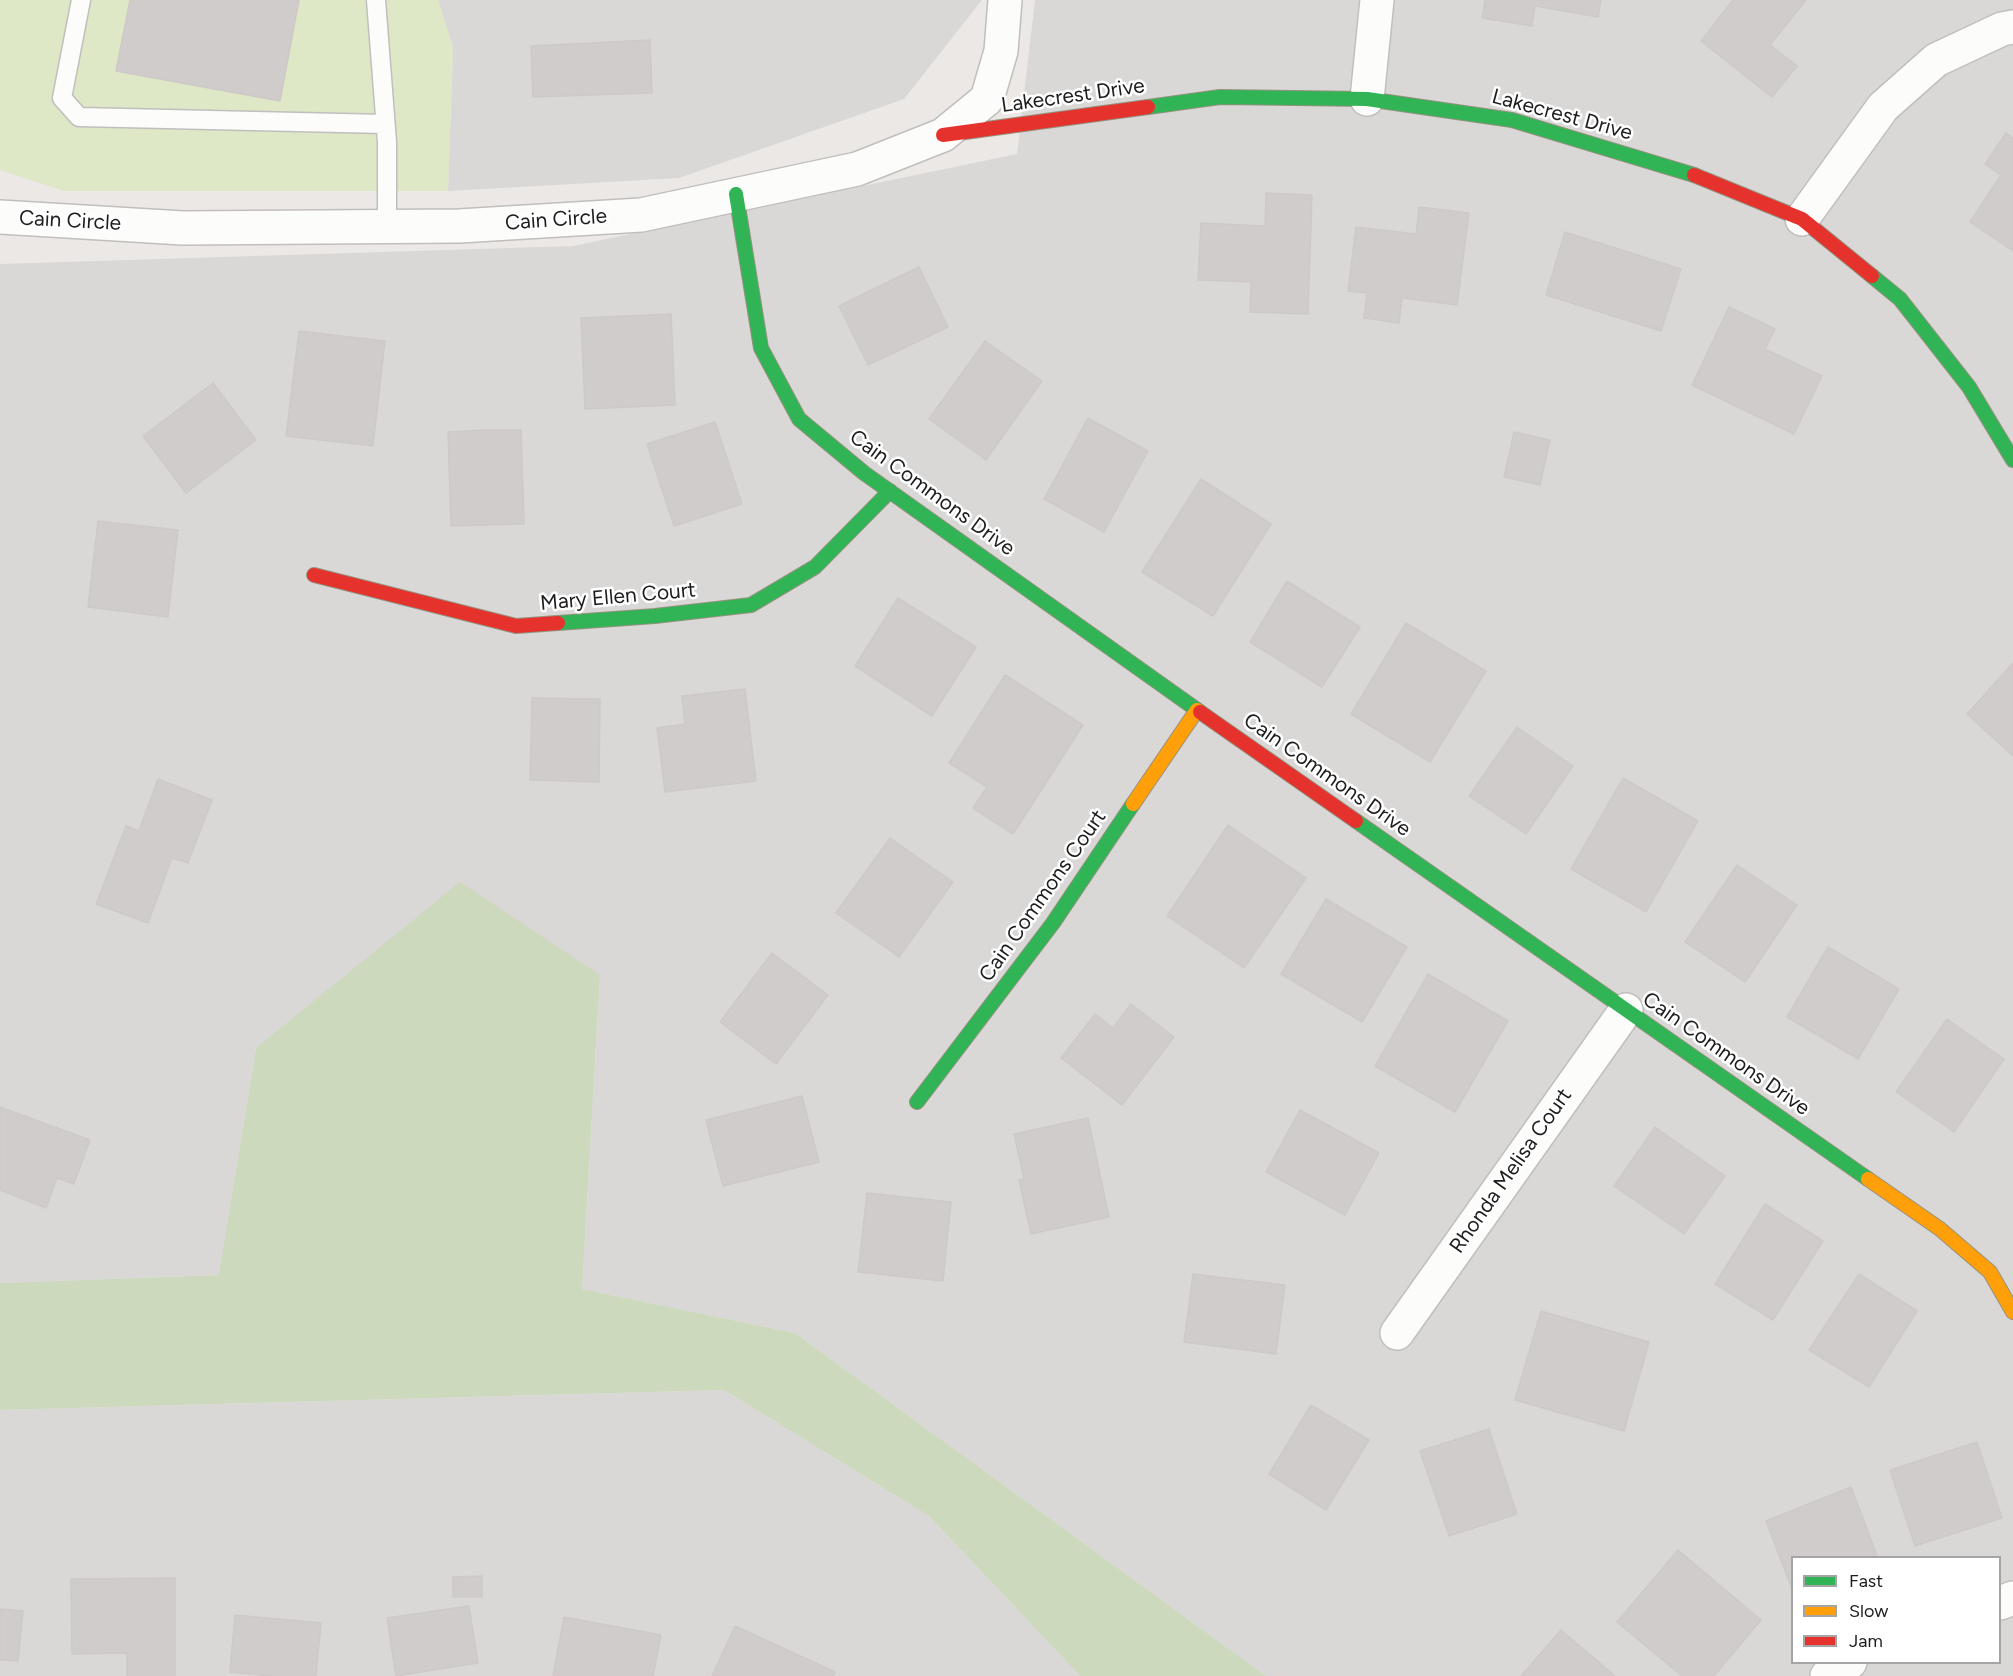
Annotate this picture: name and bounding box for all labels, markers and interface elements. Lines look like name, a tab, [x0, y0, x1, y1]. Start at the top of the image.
street label: Lakecrest Drive	[1000, 73, 1146, 119]
street label: Lakecrest Drive	[1489, 84, 1635, 146]
street label: Cain Circle	[504, 204, 608, 236]
street label: Cain Circle	[18, 206, 122, 236]
street label: Cain Commons Drive	[844, 425, 1020, 561]
street label: Mary Ellen Court	[539, 578, 697, 616]
street label: Cain Commons Drive	[1239, 708, 1415, 842]
street label: Cain Commons Court	[974, 805, 1112, 987]
street label: Cain Commons Drive	[1638, 987, 1814, 1121]
street label: Rhonda Melisa Court	[1445, 1084, 1577, 1258]
legend	[1791, 1556, 2001, 1664]
text: Fast	[1849, 1570, 1883, 1592]
text: Slow	[1849, 1600, 1888, 1622]
text: Jam	[1849, 1630, 1883, 1652]

